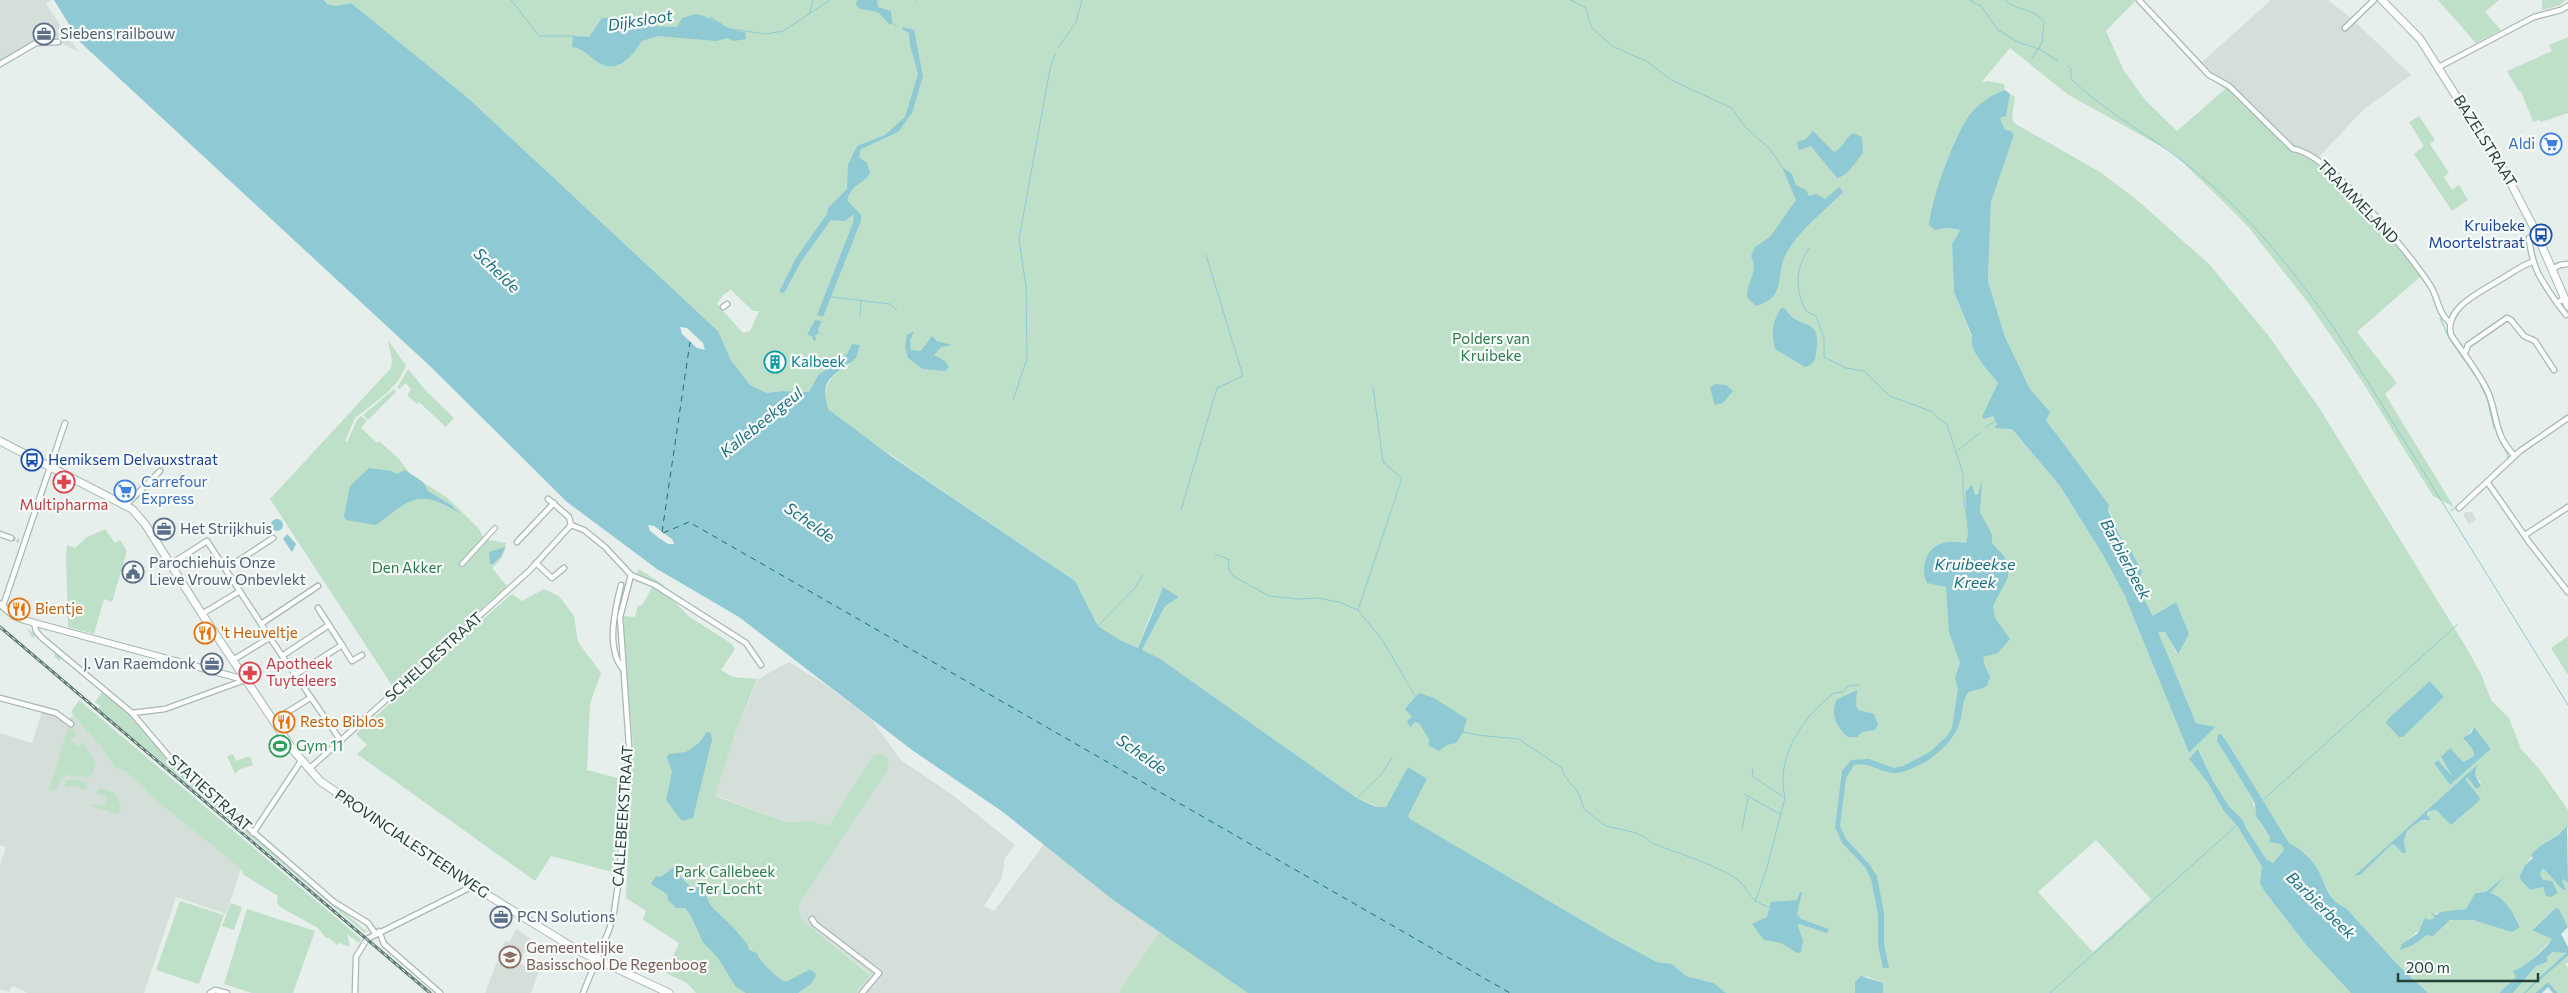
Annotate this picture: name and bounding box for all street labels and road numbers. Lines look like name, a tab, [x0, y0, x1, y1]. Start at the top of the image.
street label: BAZELSTRAAT	[2450, 91, 2521, 190]
street label: TRAMMELAND	[2314, 156, 2403, 247]
street label: SCHELDESTRAAT	[381, 607, 486, 705]
street label: CALLEBEEKSTRAAT	[608, 744, 636, 887]
street label: STATIESTRAAT	[165, 750, 256, 835]
street label: PROVINCIALESTEENWEG	[332, 785, 493, 901]

